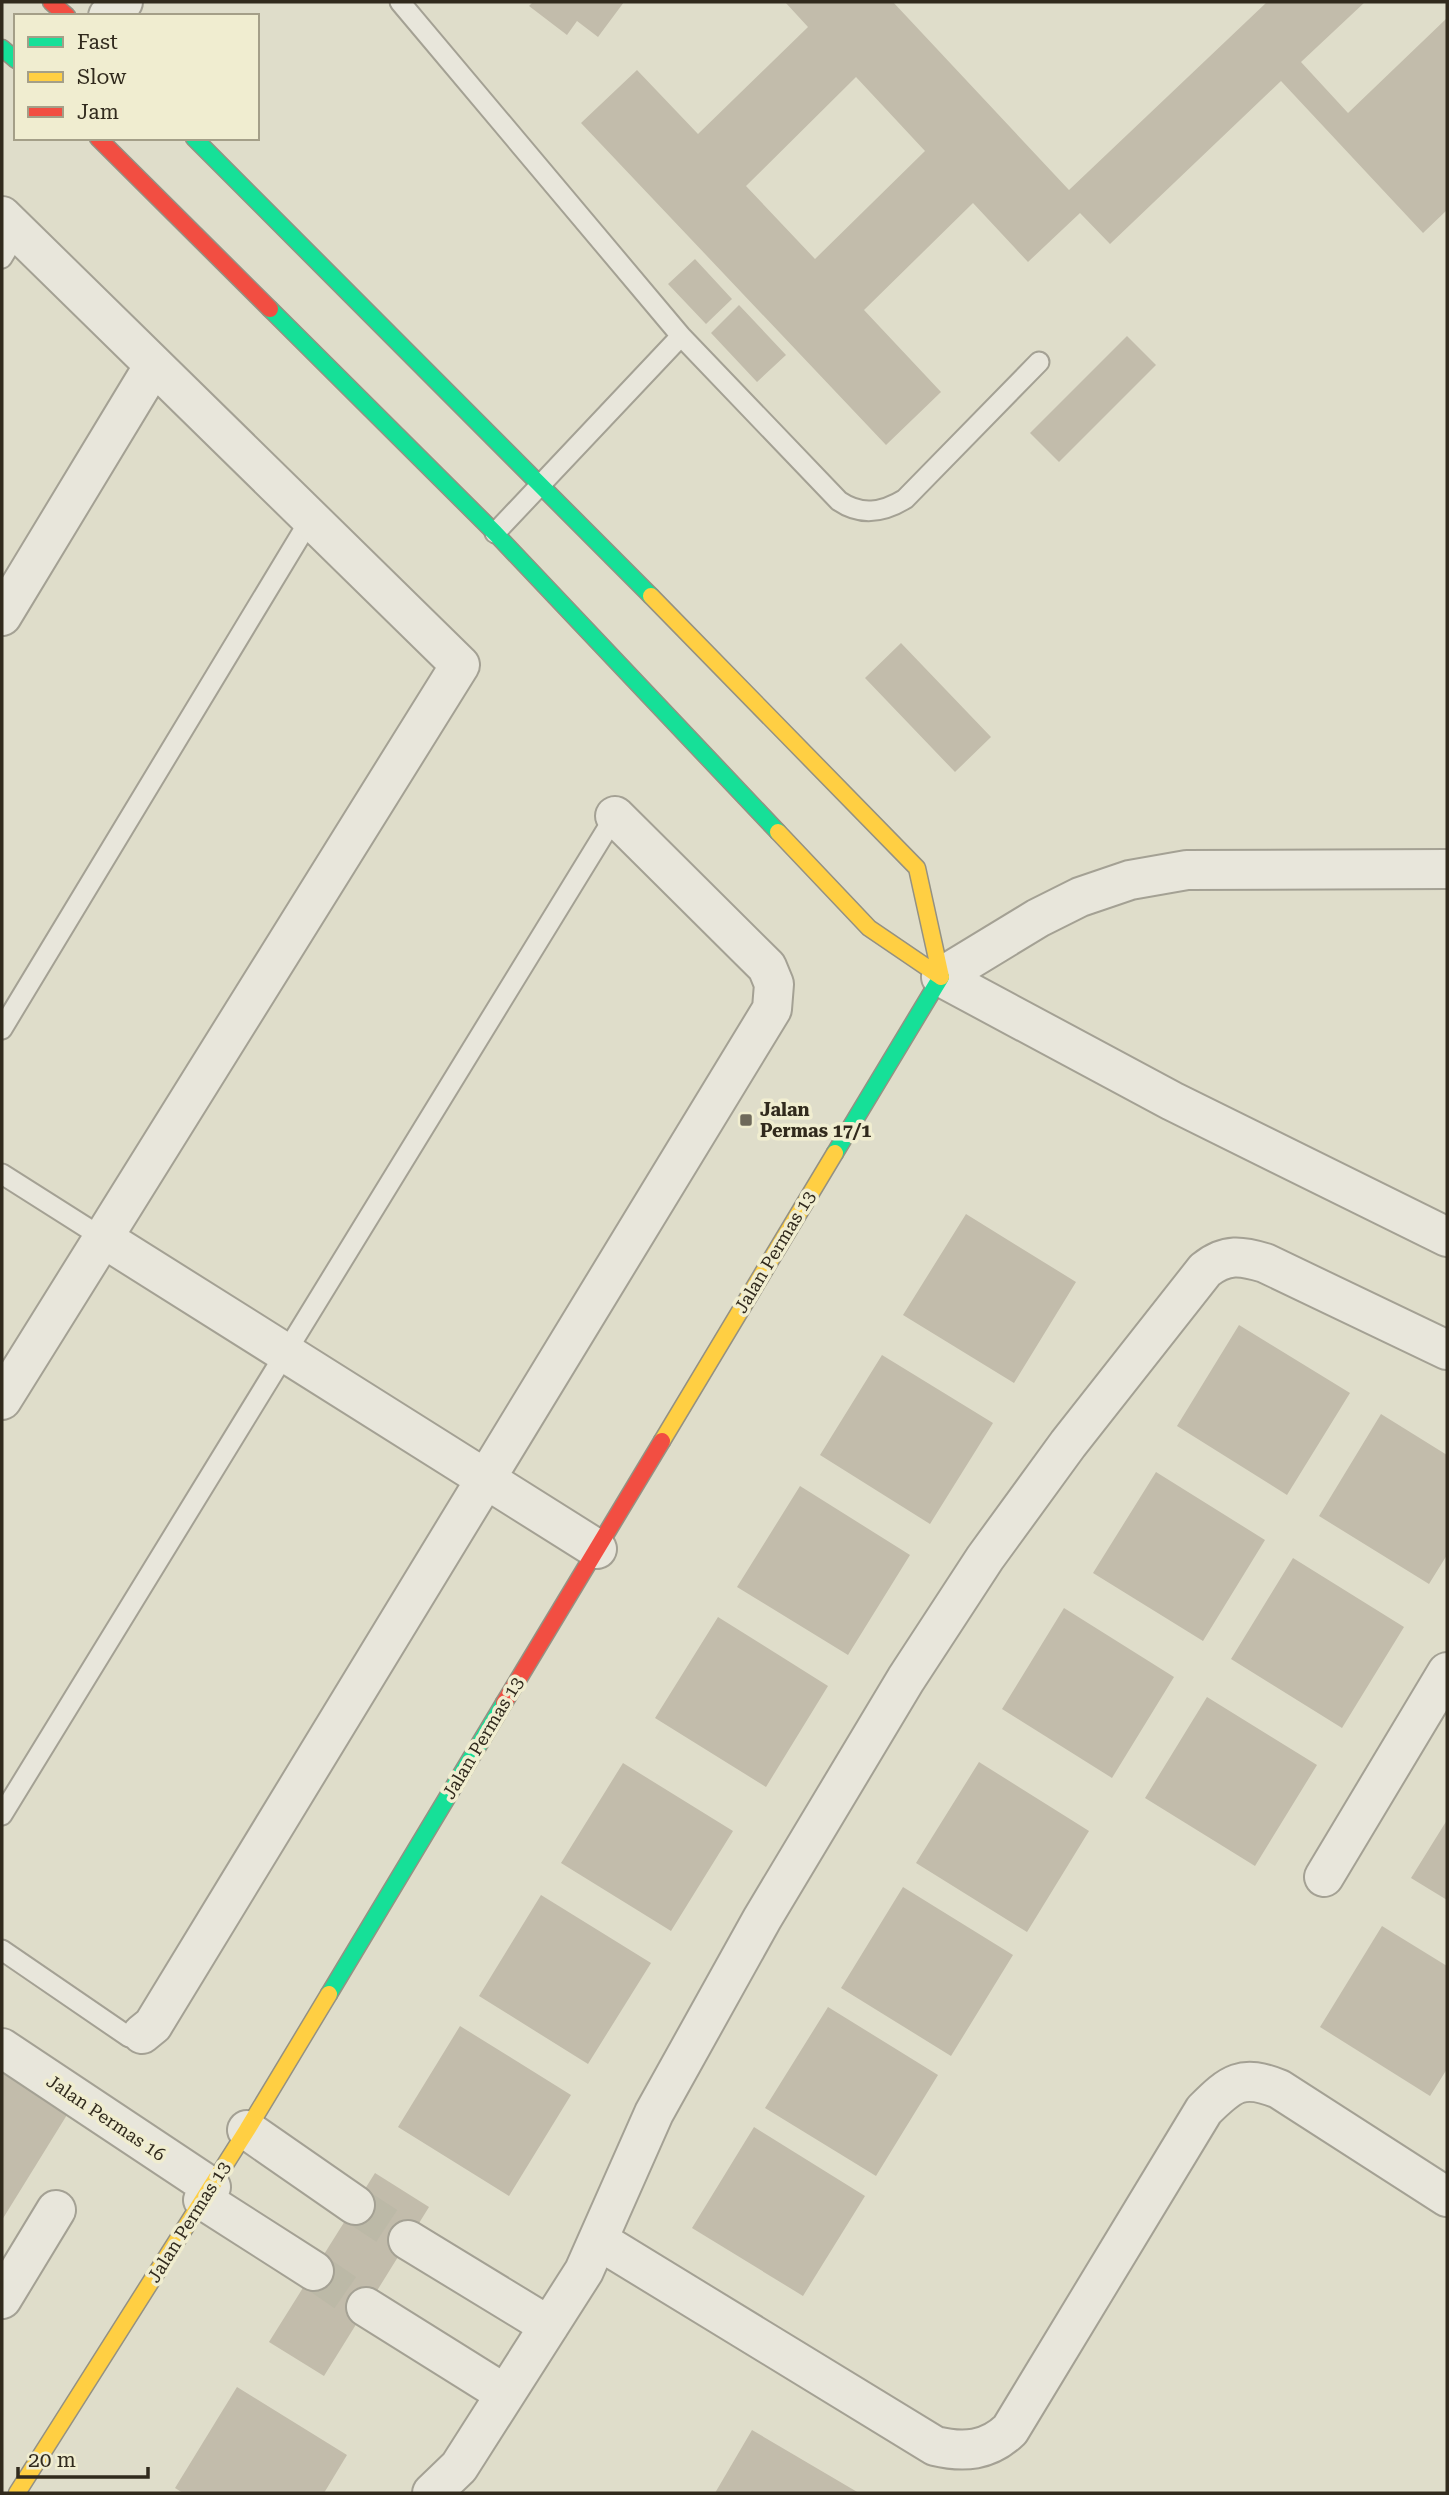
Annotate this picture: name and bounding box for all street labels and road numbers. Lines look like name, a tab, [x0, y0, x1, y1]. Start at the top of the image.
street label: Jalan Permas 13	[730, 1187, 819, 1317]
street label: Jalan Permas 13	[438, 1673, 527, 1803]
street label: Jalan Permas 16	[43, 2070, 170, 2165]
street label: Jalan Permas 13	[143, 2157, 234, 2286]

